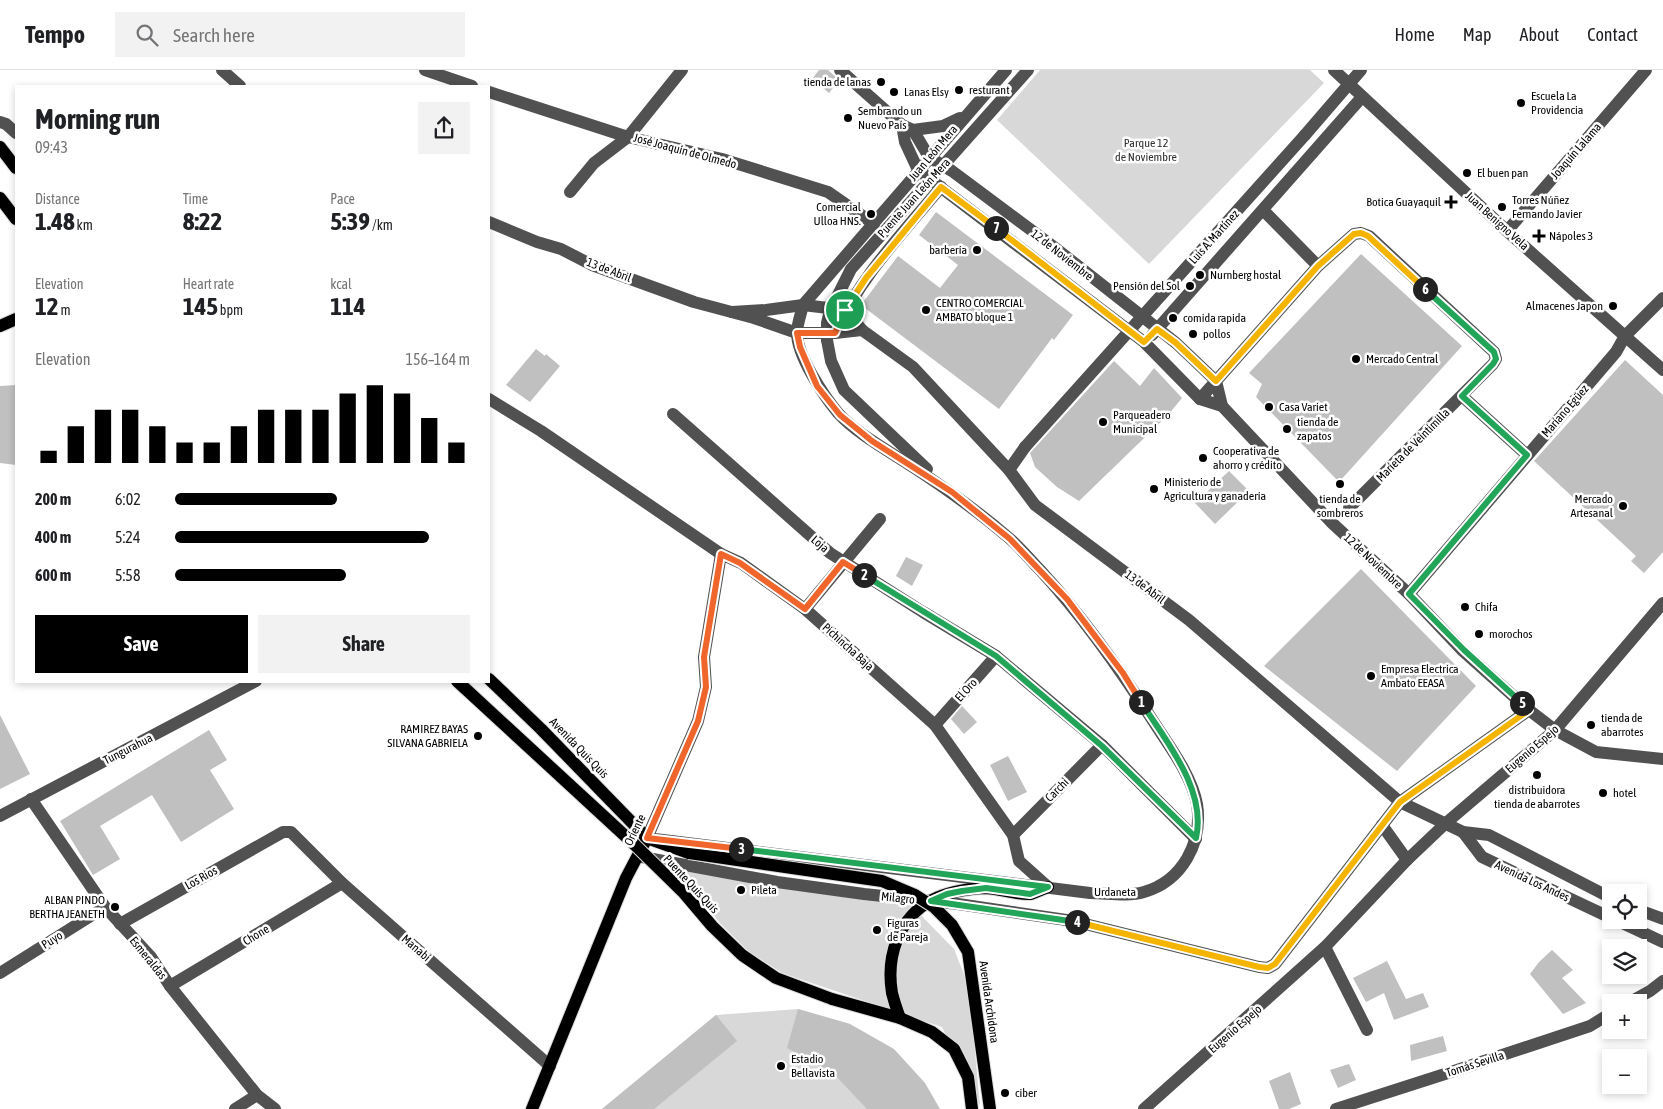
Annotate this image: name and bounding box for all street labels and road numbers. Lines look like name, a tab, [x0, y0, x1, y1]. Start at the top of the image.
street label: Joaquín Lalama	[1548, 120, 1604, 182]
street label: Juan León Mera	[906, 122, 960, 184]
street label: José Joaquín de Olmedo	[632, 131, 738, 172]
street label: Puente Juan León Mera	[875, 156, 953, 240]
street label: Juan Benigno Vela	[1462, 189, 1532, 253]
street label: Luis A. Martínez	[1186, 207, 1242, 267]
street label: 12 de Noviembre	[1028, 226, 1096, 284]
street label: 13 de Abril	[585, 255, 634, 285]
street label: Mariano Egüez	[1539, 382, 1592, 440]
street label: Marieta de Veintimilla	[1373, 405, 1453, 485]
street label: 12 de Noviembre	[1341, 530, 1405, 592]
street label: Loja	[808, 533, 832, 555]
street label: 13 de Abril	[1122, 567, 1169, 607]
street label: Pichincha Baja	[819, 620, 877, 674]
street label: El Oro	[952, 675, 980, 704]
street label: Avenida Quis Quis	[547, 715, 611, 781]
street label: Eugenio Espejo	[1502, 722, 1562, 776]
street label: Tungurahua	[101, 731, 155, 767]
street label: Carchi	[1042, 775, 1072, 805]
street label: Oriente	[621, 812, 649, 848]
street label: Puente Quis Quis	[660, 852, 722, 916]
street label: Avenida Los Andes	[1492, 858, 1572, 904]
street label: Los Rios	[182, 863, 220, 893]
street label: Urdaneta	[1094, 885, 1136, 899]
street label: Milagro	[880, 889, 916, 907]
street label: Chone	[240, 922, 272, 948]
street label: Puyo	[39, 928, 65, 952]
street label: Manabi	[399, 932, 433, 964]
street label: Esmeraldas	[127, 934, 169, 982]
street label: Avenida Archidona	[976, 960, 1002, 1044]
street label: Eugenio Espejo	[1205, 1002, 1265, 1056]
street label: Tomás Sevilla	[1444, 1048, 1506, 1080]

